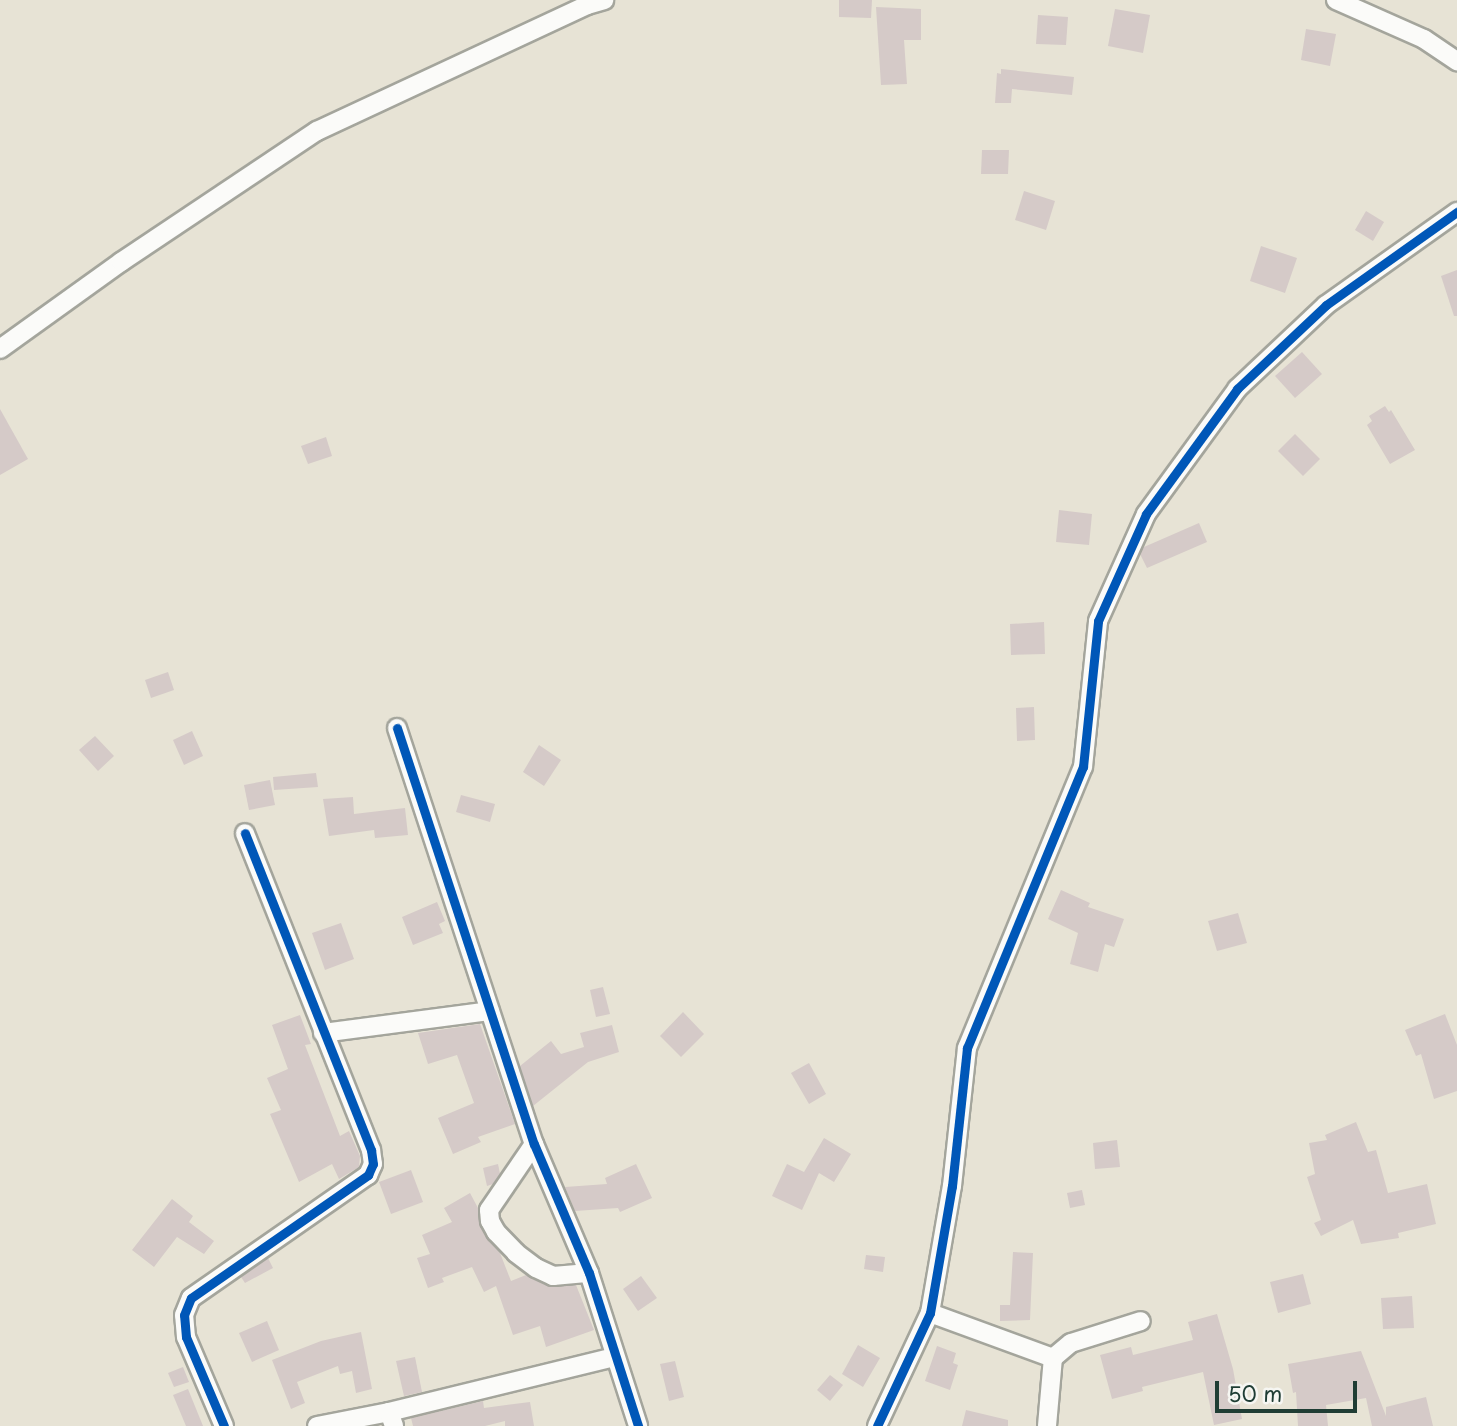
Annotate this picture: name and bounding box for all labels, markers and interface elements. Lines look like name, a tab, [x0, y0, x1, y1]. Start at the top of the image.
scale bar	[1219, 1366, 1361, 1410]
text: 50 m	[1228, 1377, 1282, 1409]

